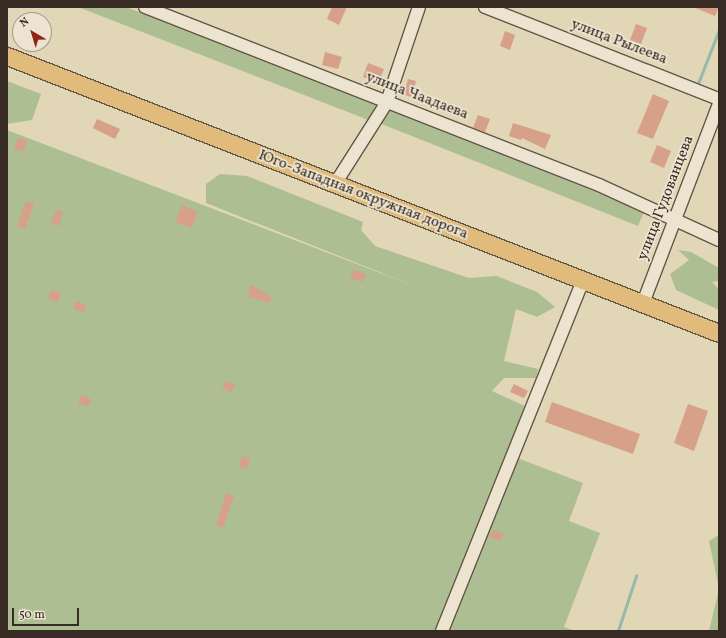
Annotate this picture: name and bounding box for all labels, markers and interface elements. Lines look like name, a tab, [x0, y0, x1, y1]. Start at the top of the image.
north arrow	[12, 12, 52, 52]
text: N	[17, 15, 33, 31]
street label: улица Рылеева	[568, 15, 670, 69]
street label: улица Чаадаева	[363, 68, 471, 124]
street label: улица Гудованцева	[634, 133, 698, 263]
street label: Юго-Западная окружная дорога	[256, 147, 470, 243]
scale bar	[14, 600, 81, 626]
text: 50 m	[19, 607, 45, 623]

